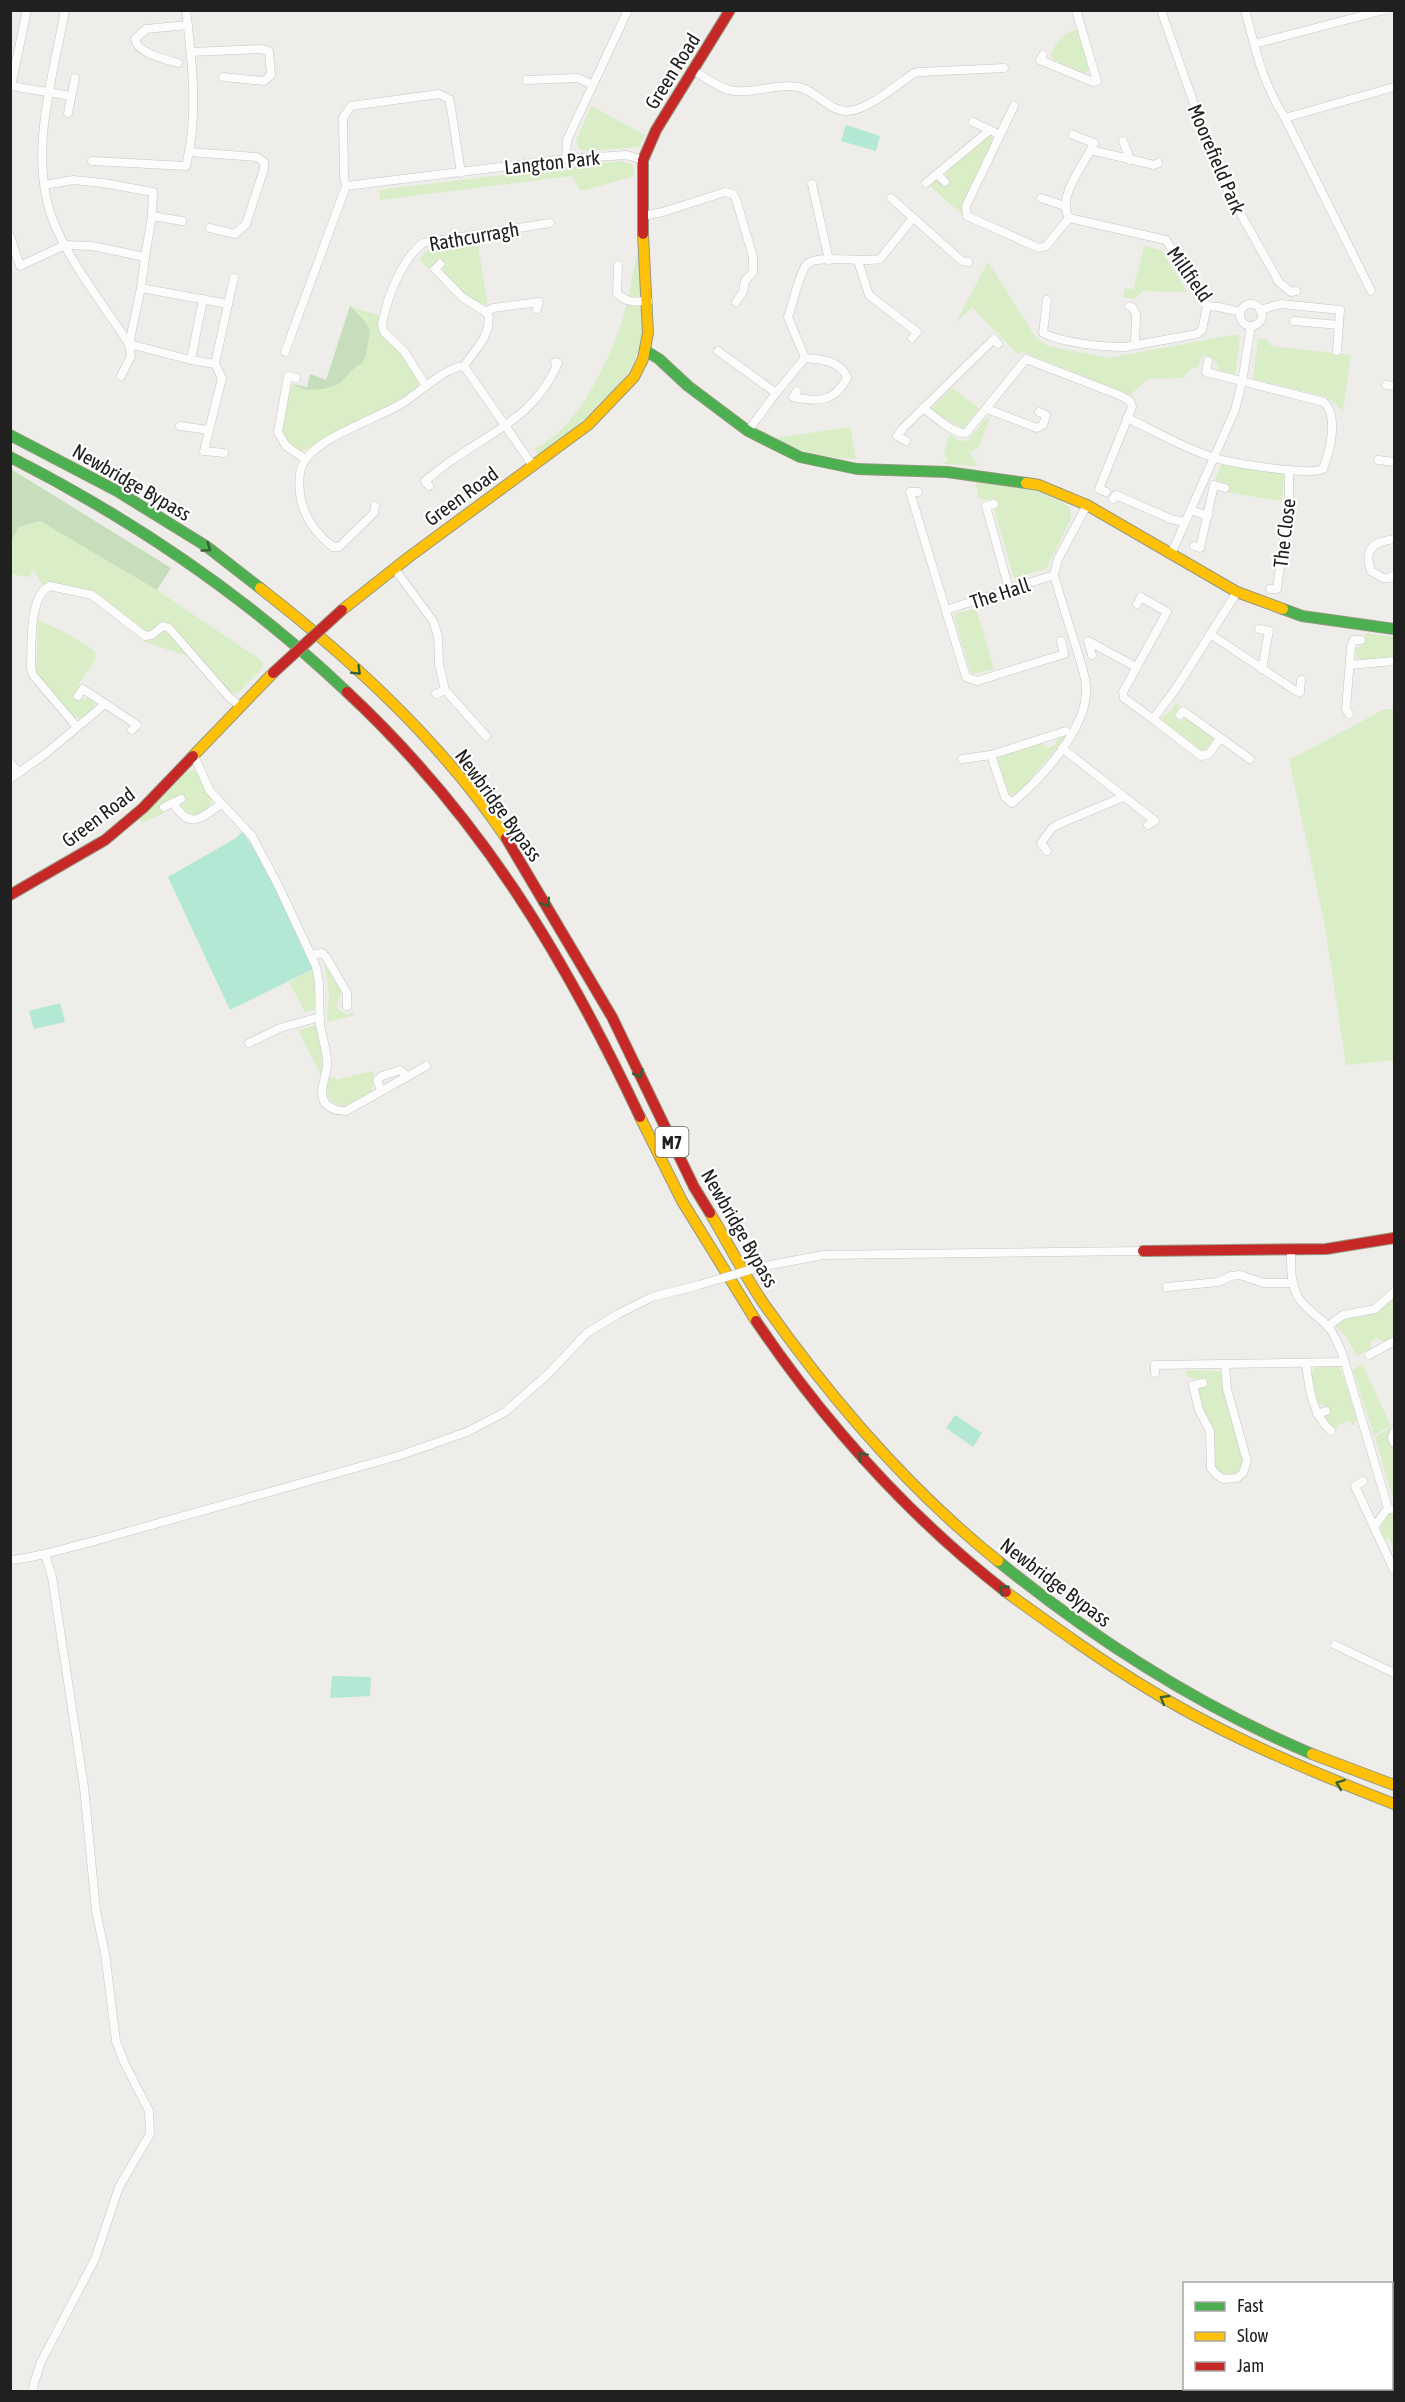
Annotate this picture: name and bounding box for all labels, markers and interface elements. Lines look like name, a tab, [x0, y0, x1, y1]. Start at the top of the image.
street label: Green Road	[640, 29, 704, 113]
street label: Moorefield Park	[1184, 101, 1251, 218]
street label: Langton Park	[503, 146, 601, 178]
street label: Rathcurragh	[427, 217, 521, 255]
street label: Millfield	[1163, 242, 1217, 306]
street label: Newbridge Bypass	[69, 439, 195, 525]
street label: Green Road	[420, 462, 502, 530]
street label: The Close	[1268, 497, 1300, 569]
one-way arrow	[200, 540, 211, 551]
street label: The Hall	[967, 572, 1033, 613]
one-way arrow	[351, 664, 361, 675]
street label: Newbridge Bypass	[451, 745, 547, 865]
street label: Green Road	[57, 782, 139, 852]
one-way arrow	[538, 897, 550, 907]
one-way arrow	[632, 1067, 643, 1078]
road number: M7	[656, 1127, 688, 1157]
street label: Newbridge Bypass	[697, 1165, 783, 1291]
one-way arrow	[858, 1452, 869, 1463]
street label: Newbridge Bypass	[996, 1533, 1116, 1631]
one-way arrow	[999, 1586, 1010, 1597]
one-way arrow	[1160, 1695, 1170, 1707]
one-way arrow	[1335, 1779, 1346, 1791]
legend	[1183, 2282, 1393, 2390]
text: Fast	[1237, 2295, 1264, 2316]
text: Slow	[1237, 2325, 1268, 2346]
text: Jam	[1237, 2355, 1264, 2376]

